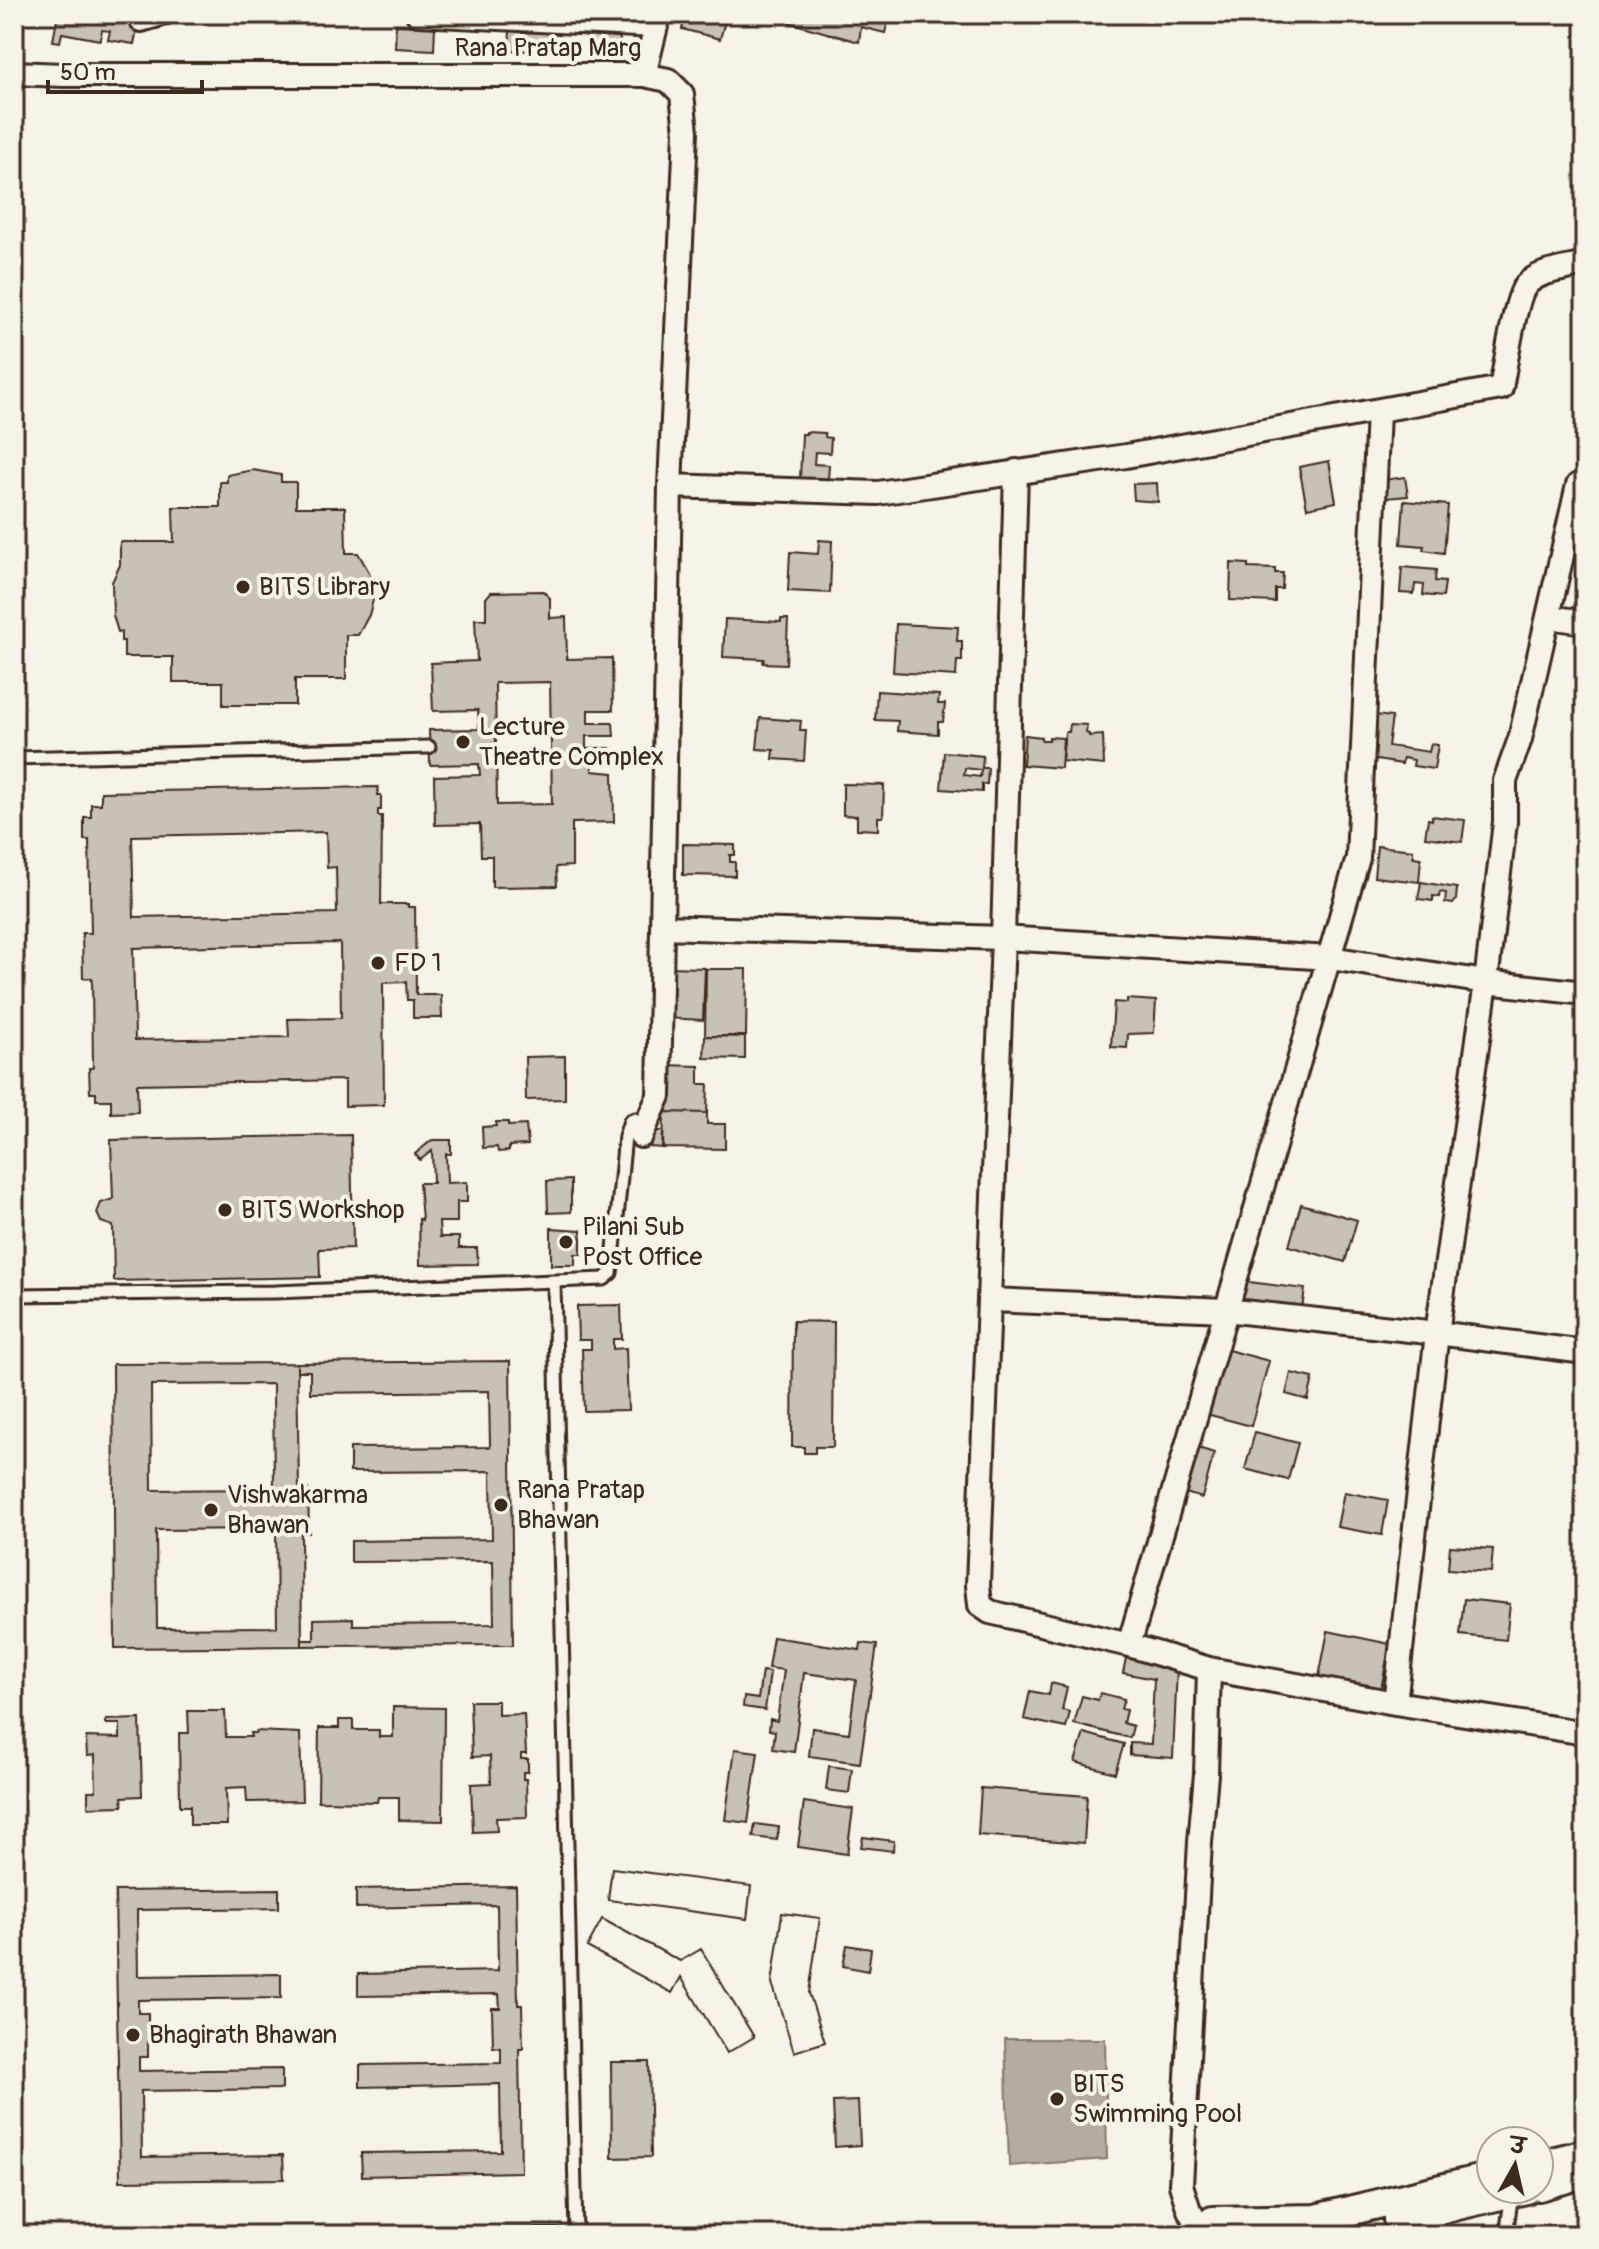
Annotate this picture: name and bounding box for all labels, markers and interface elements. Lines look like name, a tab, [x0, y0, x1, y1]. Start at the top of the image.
street label: Rana Pratap Marg	[455, 32, 641, 64]
scale bar	[48, 44, 202, 94]
text: 50 m	[60, 58, 116, 87]
place label: BITS Library	[259, 571, 390, 603]
marker: BITS Library	[234, 578, 252, 596]
place label: Lecture Theatre Complex	[479, 711, 664, 773]
marker: Lecture Theatre Complex	[454, 733, 472, 751]
place label: FD 1	[394, 947, 442, 979]
marker: FD 1	[369, 954, 387, 972]
place label: BITS Workshop	[241, 1194, 405, 1226]
marker: BITS Workshop	[216, 1201, 234, 1219]
place label: Pilani Sub Post Office	[582, 1211, 702, 1273]
marker: Pilani Sub Post Office	[557, 1233, 575, 1251]
place label: Rana Pratap Bhawan	[517, 1474, 645, 1536]
place label: Vishwakarma Bhawan	[227, 1479, 368, 1541]
marker: Rana Pratap Bhawan	[492, 1496, 510, 1514]
marker: Vishwakarma Bhawan	[202, 1501, 220, 1519]
place label: Bhagirath Bhawan	[149, 2019, 337, 2051]
marker: Bhagirath Bhawan	[124, 2026, 142, 2044]
place label: BITS Swimming Pool	[1073, 2068, 1242, 2130]
marker: BITS Swimming Pool	[1048, 2090, 1066, 2108]
north arrow	[1475, 2125, 1555, 2205]
text: उ	[1506, 2131, 1529, 2161]

